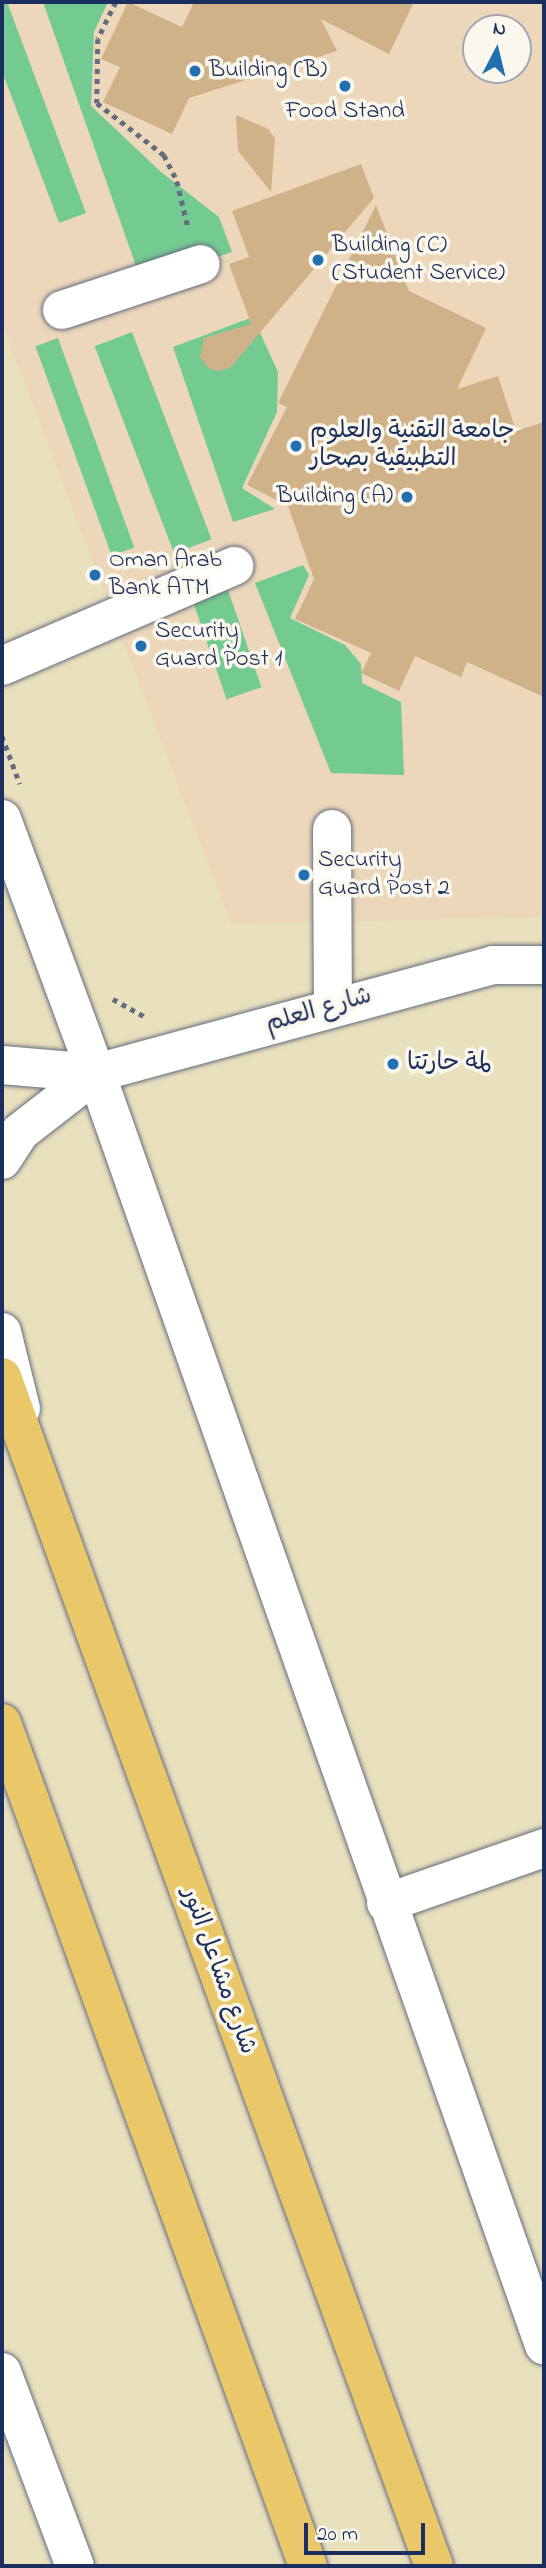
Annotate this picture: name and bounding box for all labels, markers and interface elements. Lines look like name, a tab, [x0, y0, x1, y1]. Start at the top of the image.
north arrow	[462, 14, 532, 84]
text: N	[491, 15, 507, 44]
place label: Building (B)	[209, 57, 327, 85]
marker: Building (B)	[187, 63, 203, 79]
marker: Food Stand	[337, 78, 353, 94]
place label: Food Stand	[285, 98, 405, 126]
place label: Building (C) (Student Service)	[332, 232, 505, 288]
marker: Building (C) (Student Service)	[310, 252, 326, 268]
place label: جامعة التقنية والعلوم التطبيقية بصحار	[310, 418, 514, 474]
marker: جامعة التقنية والعلوم التطبيقية بصحار	[288, 438, 304, 454]
place label: Building (A)	[276, 483, 393, 511]
marker: Building (A)	[399, 489, 415, 505]
place label: Oman Arab Bank ATM	[109, 547, 222, 603]
marker: Oman Arab Bank ATM	[87, 567, 103, 583]
place label: Security Guard Post 1	[155, 618, 282, 674]
marker: Security Guard Post 1	[133, 638, 149, 654]
place label: Security Guard Post 2	[318, 847, 450, 903]
marker: Security Guard Post 2	[296, 867, 312, 883]
street label: شارع العلم	[263, 982, 375, 1040]
place label: لمة حارتتا	[407, 1050, 492, 1078]
marker: لمة حارتتا	[385, 1056, 401, 1072]
street label: شارع مشاعل النور	[174, 1884, 262, 2058]
scale bar	[308, 2508, 429, 2552]
text: 20 m	[317, 2520, 358, 2550]

